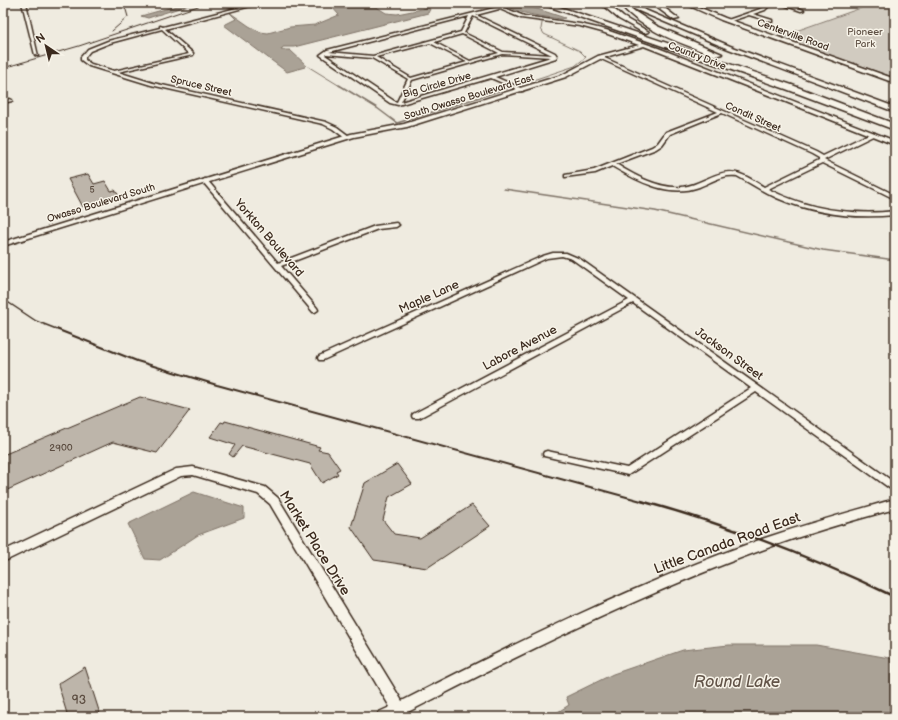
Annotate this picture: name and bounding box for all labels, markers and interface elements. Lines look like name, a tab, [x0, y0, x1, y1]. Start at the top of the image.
street label: Centerville Road	[756, 16, 831, 54]
north arrow	[26, 26, 66, 66]
park label: Pioneer Park	[847, 26, 883, 50]
text: N	[33, 31, 48, 46]
street label: Country Drive	[666, 39, 728, 73]
street label: Big Circle Drive	[402, 70, 472, 100]
street label: South Owasso Boulevard East	[403, 71, 535, 123]
street label: Spruce Street	[169, 73, 233, 99]
street label: Condit Street	[723, 99, 783, 135]
street label: Owasso Boulevard South	[46, 181, 157, 225]
house number: 5	[89, 185, 95, 196]
street label: Yorkton Boulevard	[230, 195, 307, 280]
street label: Maple Lane	[397, 277, 461, 317]
street label: Labore Avenue	[480, 322, 560, 374]
street label: Jackson Street	[692, 324, 766, 384]
house number: 2900	[49, 442, 73, 454]
street label: Market Place Drive	[276, 488, 354, 598]
street label: Little Canada Road East	[652, 508, 803, 577]
water label: Round Lake	[694, 673, 780, 692]
house number: 93	[72, 693, 86, 708]

